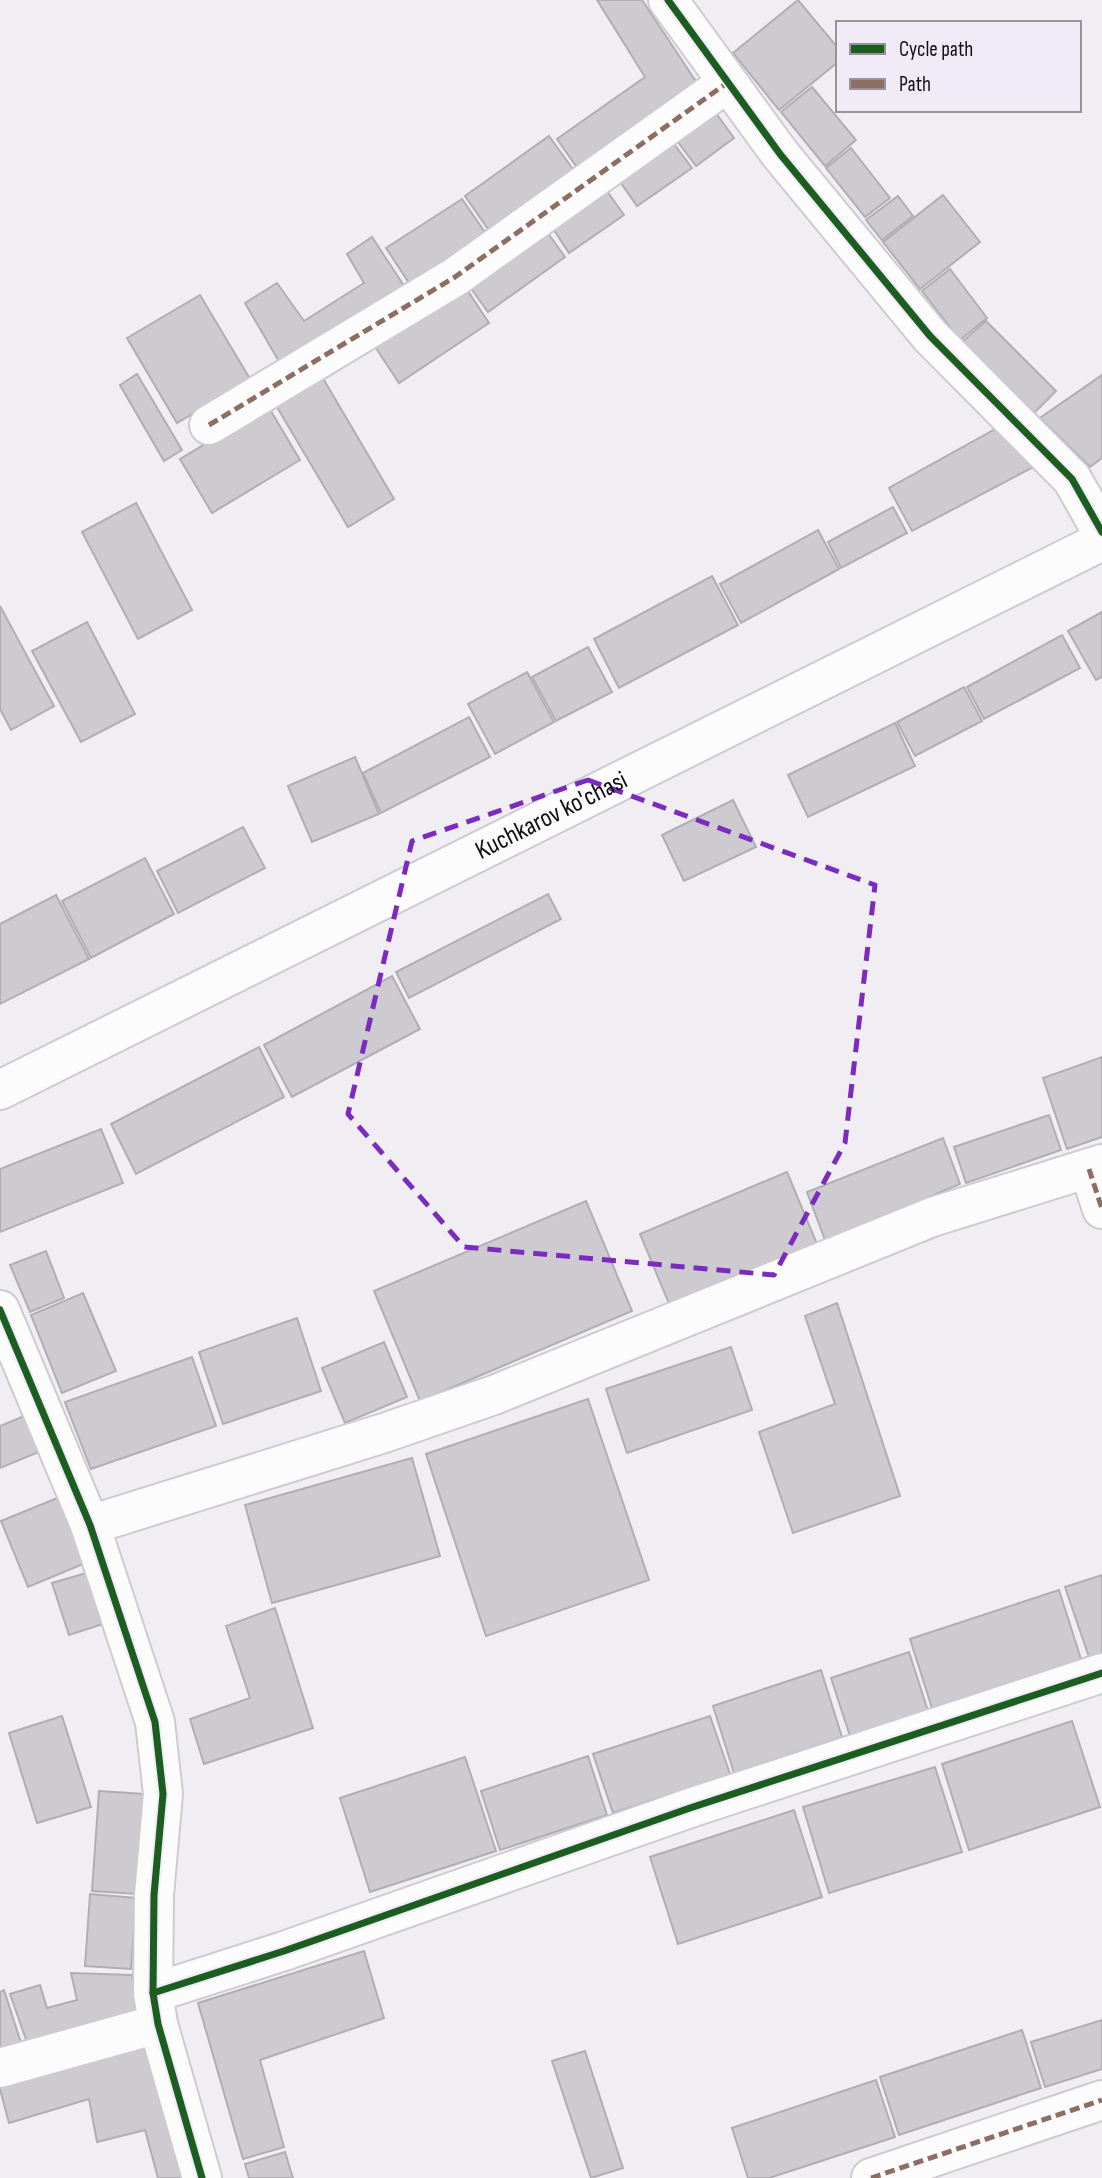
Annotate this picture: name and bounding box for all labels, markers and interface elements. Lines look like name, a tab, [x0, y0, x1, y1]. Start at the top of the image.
legend	[836, 21, 1081, 112]
text: Cycle path	[899, 37, 973, 62]
text: Path	[899, 72, 931, 97]
street label: Kuchkarov ko'chasi	[470, 764, 632, 866]

